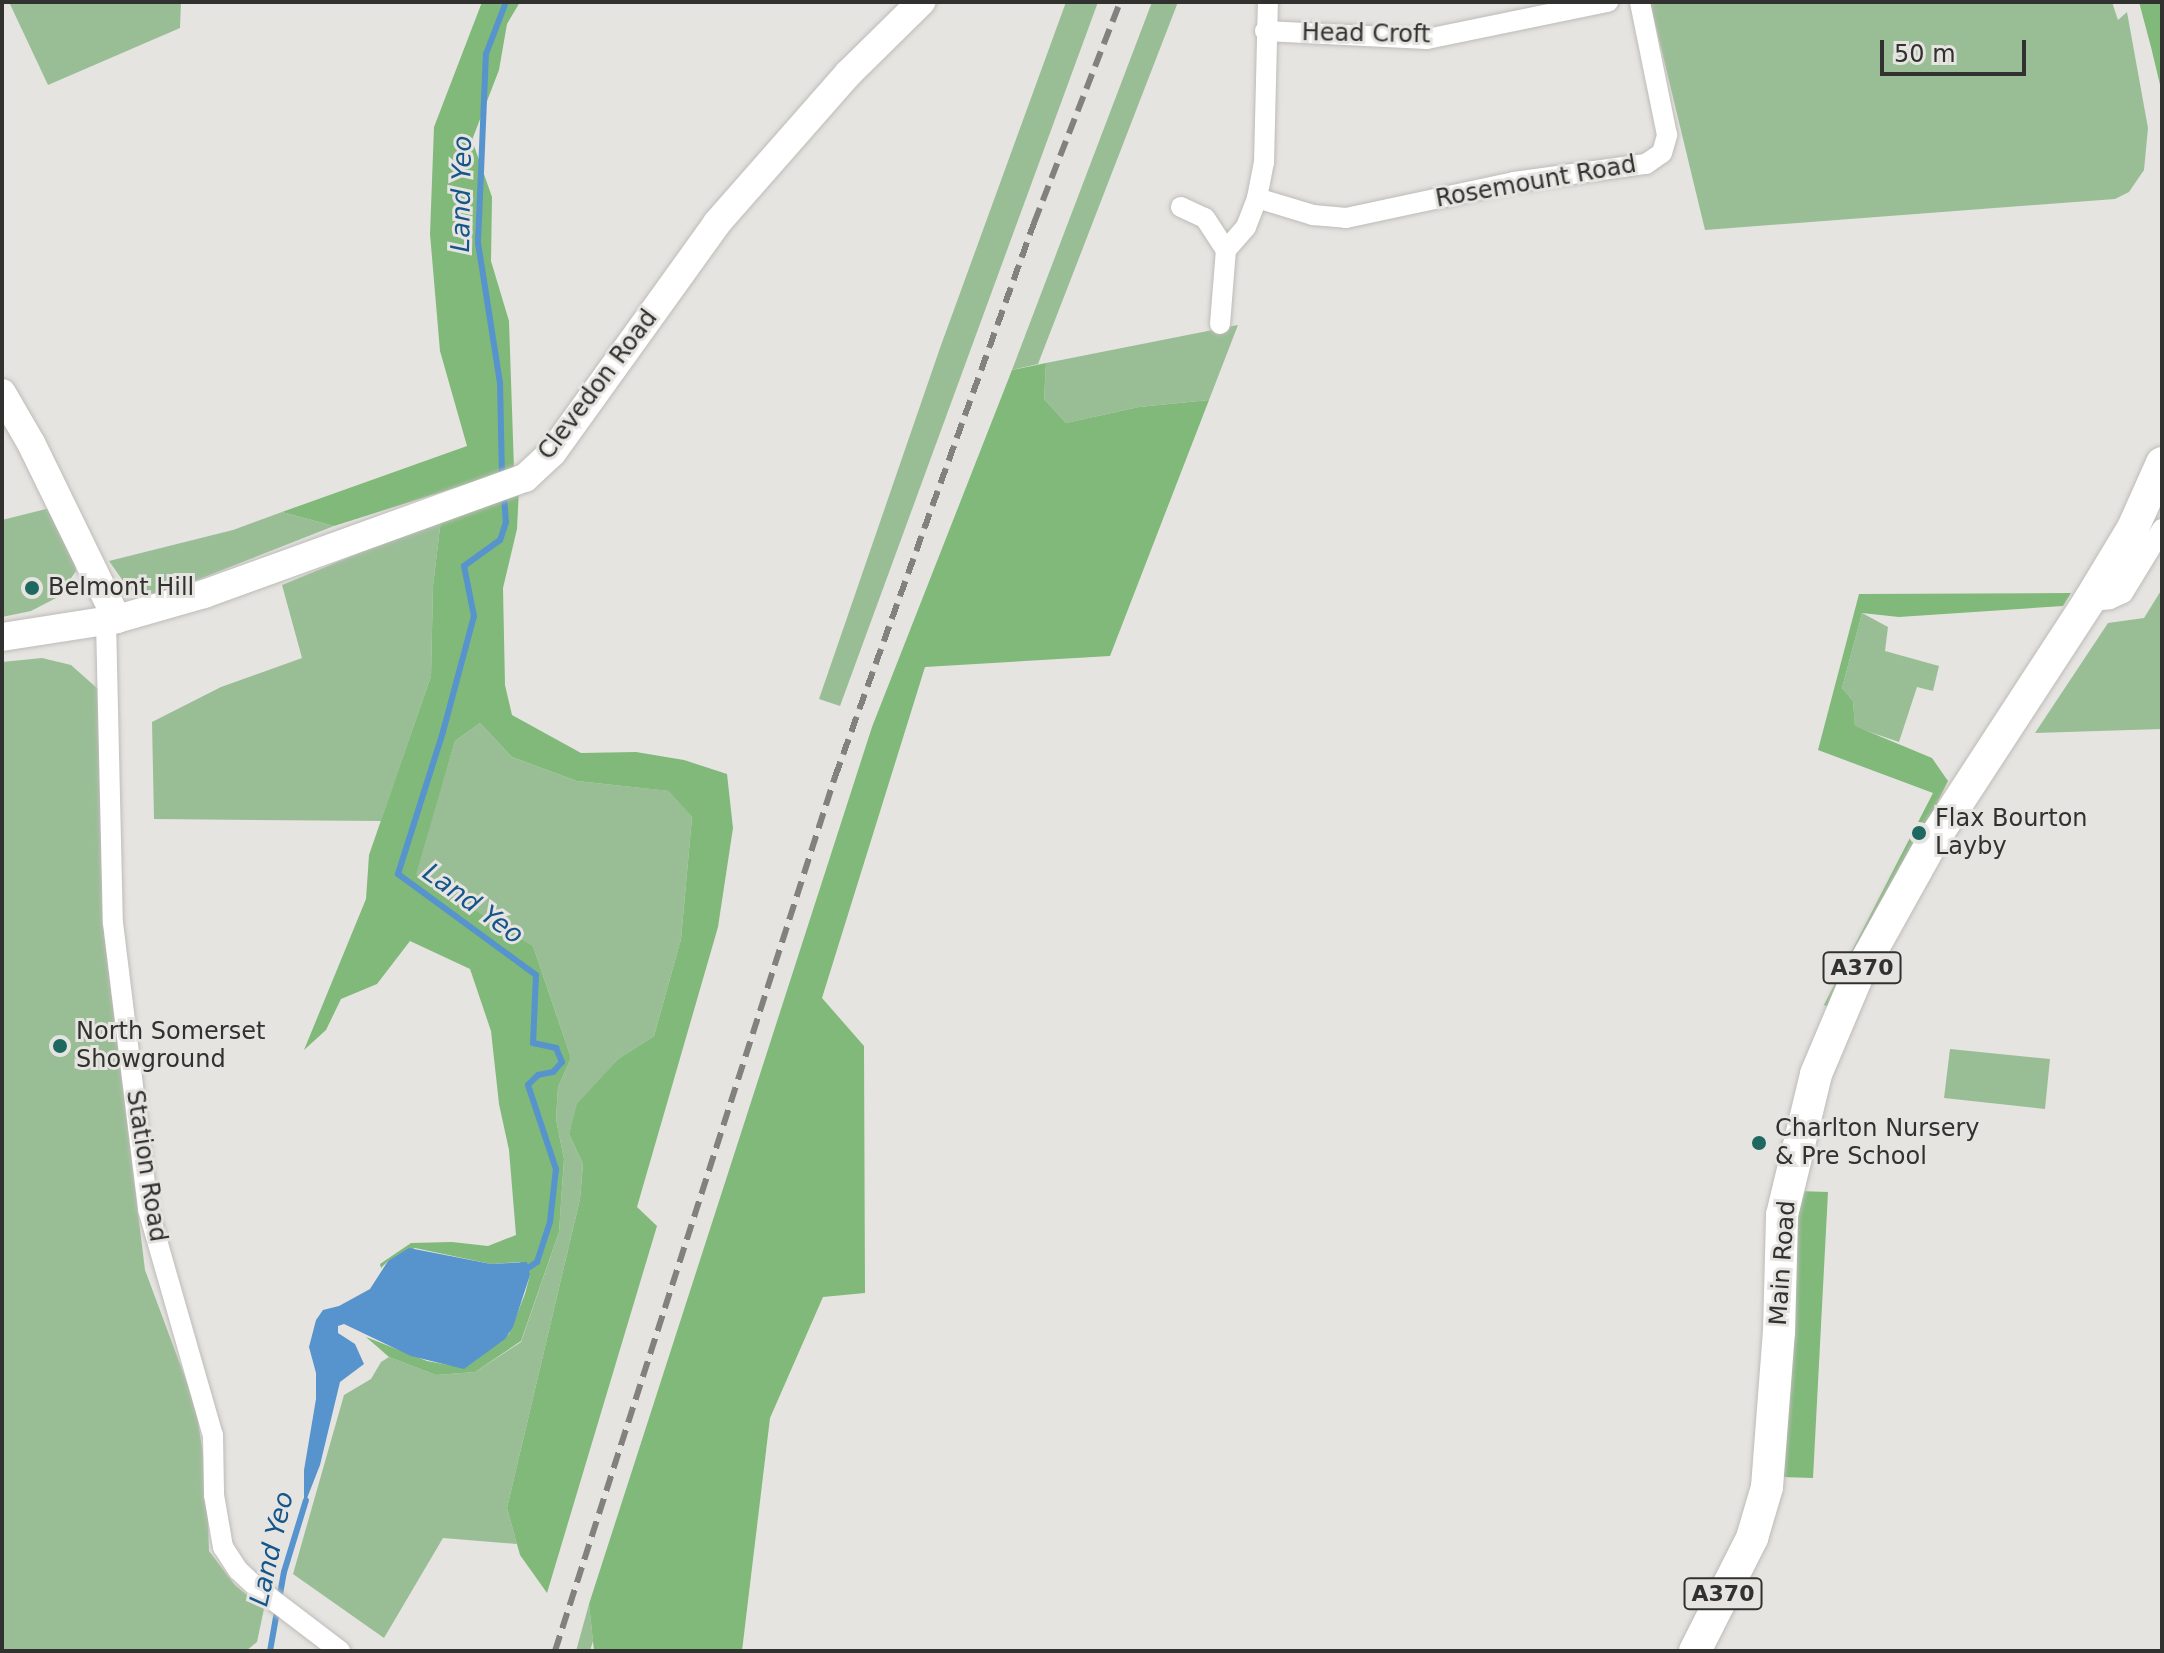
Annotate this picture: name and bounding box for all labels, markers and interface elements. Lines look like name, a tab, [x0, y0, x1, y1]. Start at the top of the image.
street label: Head Croft	[1301, 18, 1431, 50]
scale bar	[1884, 24, 2030, 74]
text: 50 m	[1894, 40, 1956, 68]
water label: Land Yeo	[445, 135, 479, 253]
street label: Rosemount Road	[1433, 150, 1639, 214]
street label: Clevedon Road	[532, 304, 664, 466]
place label: Belmont Hill	[48, 574, 194, 602]
marker: Belmont Hill	[23, 579, 41, 597]
place label: Flax Bourton Layby	[1935, 805, 2088, 861]
marker: Flax Bourton Layby	[1910, 824, 1928, 842]
water label: Land Yeo	[417, 857, 529, 951]
road number: A370	[1822, 950, 1902, 986]
place label: North Somerset Showground	[76, 1018, 265, 1074]
marker: North Somerset Showground	[51, 1037, 69, 1055]
street label: Station Road	[120, 1088, 172, 1244]
place label: Charlton Nursery & Pre School	[1775, 1115, 1980, 1171]
marker: Charlton Nursery & Pre School	[1750, 1134, 1768, 1152]
street label: Main Road	[1764, 1200, 1802, 1326]
water label: Land Yeo	[244, 1489, 300, 1609]
road number: A370	[1683, 1576, 1763, 1612]

